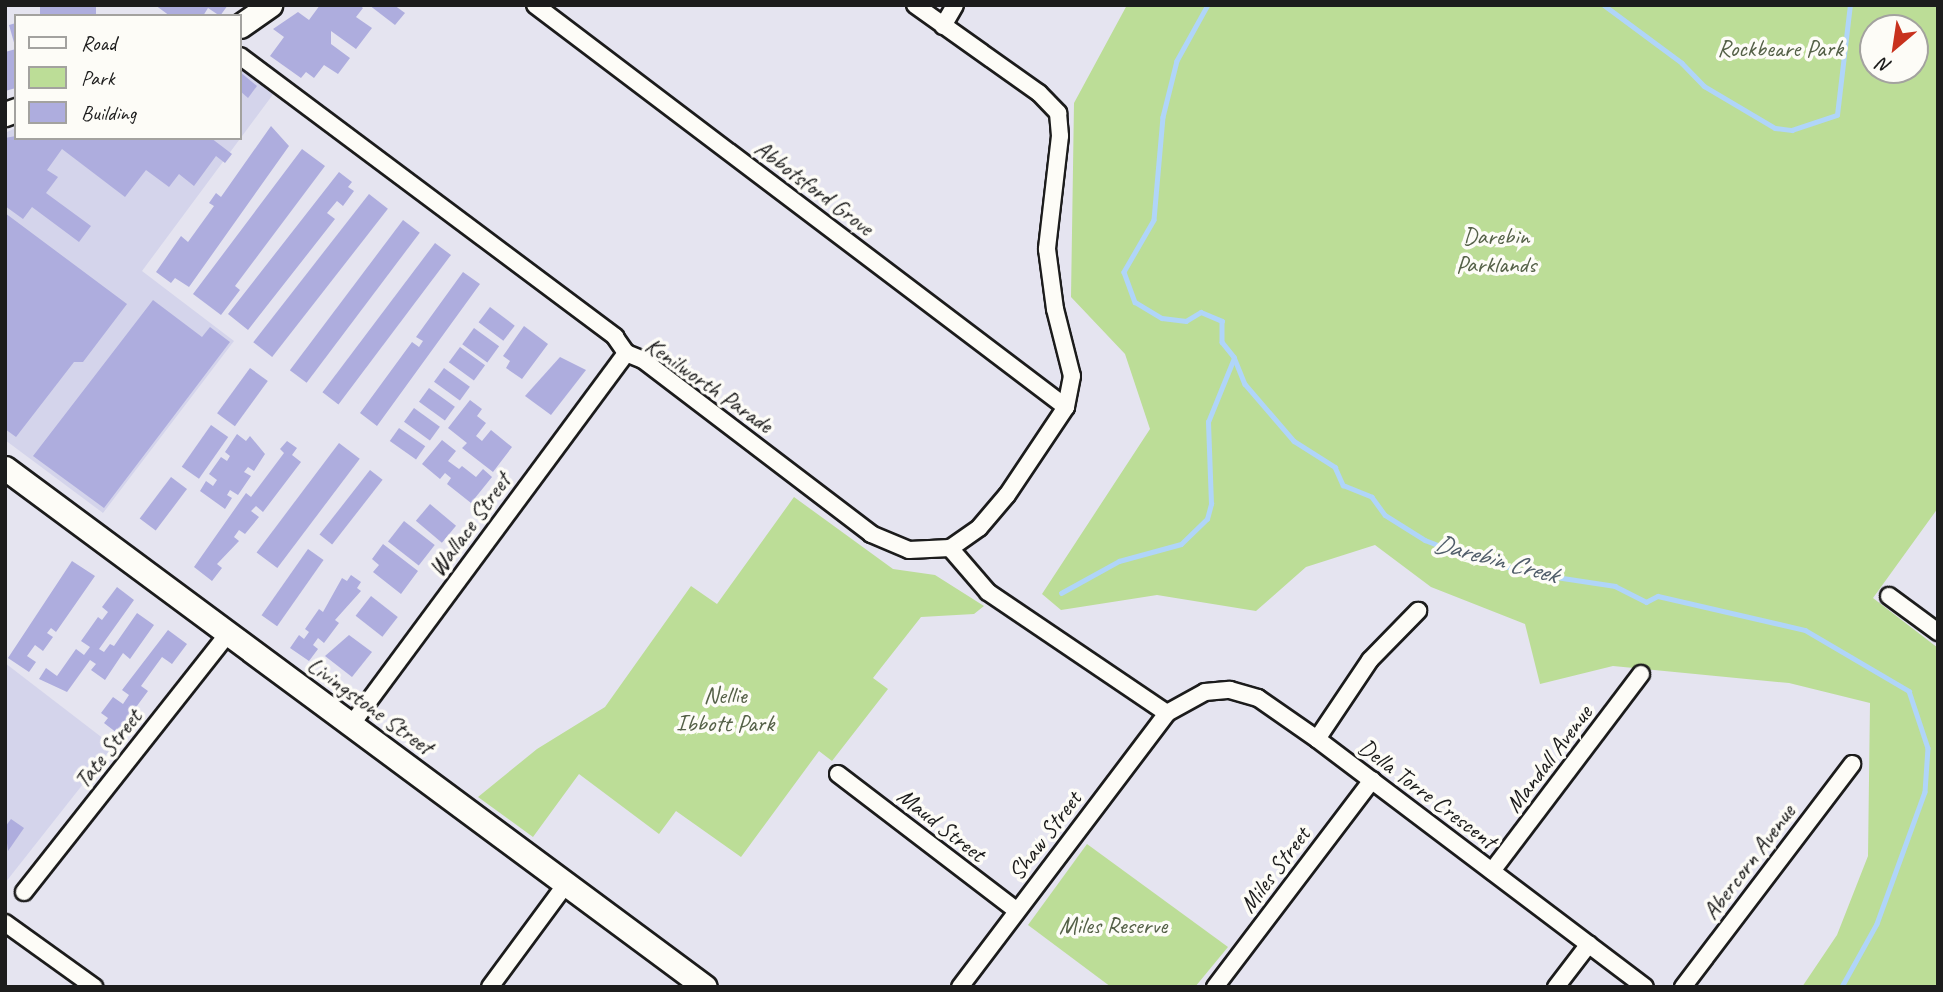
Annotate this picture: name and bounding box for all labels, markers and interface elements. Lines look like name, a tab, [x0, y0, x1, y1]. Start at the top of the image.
legend	[14, 14, 242, 140]
north arrow	[1859, 14, 1929, 84]
text: Road	[81, 30, 116, 56]
park label: Rockbeare Park	[1717, 35, 1843, 63]
text: N	[1874, 52, 1896, 79]
text: Park	[81, 65, 114, 91]
text: Building	[81, 100, 136, 126]
street label: Abbotsford Grove	[749, 134, 879, 242]
park label: Darebin Parklands	[1456, 223, 1536, 279]
street label: Kenilworth Parade	[640, 331, 778, 439]
street label: Wallace Street	[423, 468, 517, 582]
water label: Darebin Creek	[1431, 528, 1561, 590]
street label: Livingstone Street	[302, 651, 438, 761]
park label: Nellie Ibbott Park	[676, 682, 774, 738]
street label: Mandall Avenue	[1499, 700, 1599, 818]
street label: Tate Street	[68, 703, 148, 795]
street label: Della Torre Crescent	[1352, 733, 1502, 855]
street label: Maud Street	[891, 782, 991, 868]
street label: Shaw Street	[1002, 786, 1088, 886]
street label: Abercorn Avenue	[1696, 799, 1802, 925]
street label: Miles Street	[1233, 821, 1317, 919]
park label: Miles Reserve	[1059, 912, 1167, 940]

